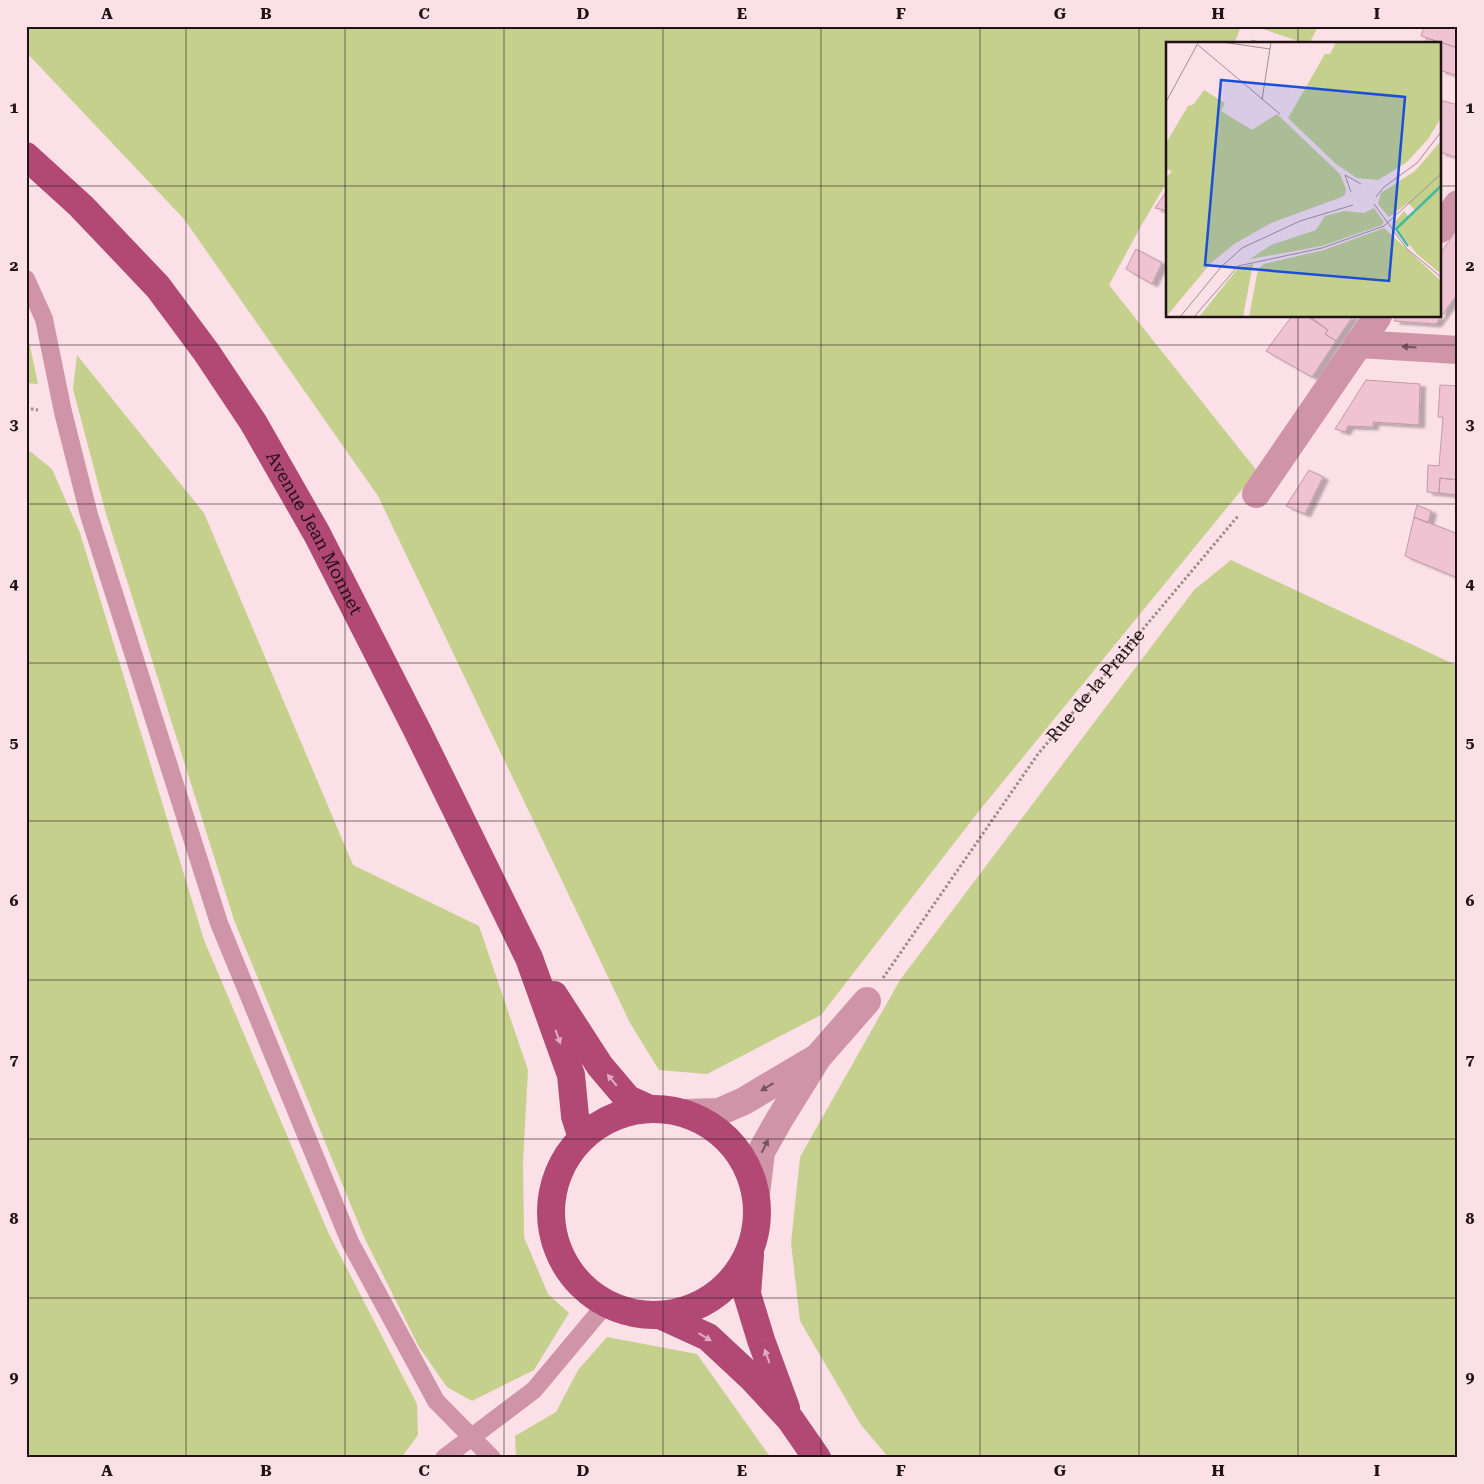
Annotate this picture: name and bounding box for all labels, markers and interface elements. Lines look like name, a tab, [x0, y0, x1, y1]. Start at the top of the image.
text: A	[101, 4, 113, 23]
text: B	[260, 4, 272, 23]
text: C	[418, 4, 430, 23]
text: D	[577, 4, 590, 23]
text: E	[737, 4, 747, 23]
text: F	[896, 4, 906, 23]
text: G	[1054, 4, 1067, 23]
text: H	[1211, 4, 1225, 23]
text: I	[1374, 4, 1380, 23]
inset map	[1166, 42, 1442, 318]
text: 1	[10, 98, 19, 117]
text: 1	[1466, 98, 1475, 117]
text: 2	[10, 256, 19, 275]
text: 2	[1466, 256, 1475, 275]
one-way arrow	[1401, 343, 1417, 351]
text: 3	[10, 415, 19, 434]
text: 3	[1466, 415, 1475, 434]
street label: Avenue Jean Monnet	[262, 447, 367, 618]
text: 4	[10, 574, 19, 593]
text: 4	[1466, 574, 1475, 593]
street label: Rue de la Prairie	[1042, 624, 1149, 746]
text: 5	[10, 733, 19, 752]
text: 5	[1466, 733, 1475, 752]
text: 6	[10, 891, 19, 910]
text: 6	[1466, 891, 1475, 910]
one-way arrow	[554, 1030, 562, 1045]
text: 7	[10, 1050, 19, 1069]
text: 7	[1466, 1050, 1475, 1069]
one-way arrow	[607, 1074, 618, 1087]
one-way arrow	[761, 1083, 774, 1092]
one-way arrow	[761, 1139, 769, 1154]
text: 8	[10, 1209, 19, 1228]
text: 8	[1466, 1209, 1475, 1228]
one-way arrow	[699, 1332, 712, 1341]
one-way arrow	[763, 1349, 770, 1364]
text: 9	[10, 1368, 19, 1387]
text: 9	[1466, 1368, 1475, 1387]
text: A	[101, 1461, 113, 1480]
text: B	[260, 1461, 272, 1480]
text: C	[418, 1461, 430, 1480]
text: D	[577, 1461, 590, 1480]
text: E	[737, 1461, 747, 1480]
text: F	[896, 1461, 906, 1480]
text: G	[1054, 1461, 1067, 1480]
text: H	[1211, 1461, 1225, 1480]
text: I	[1374, 1461, 1380, 1480]

